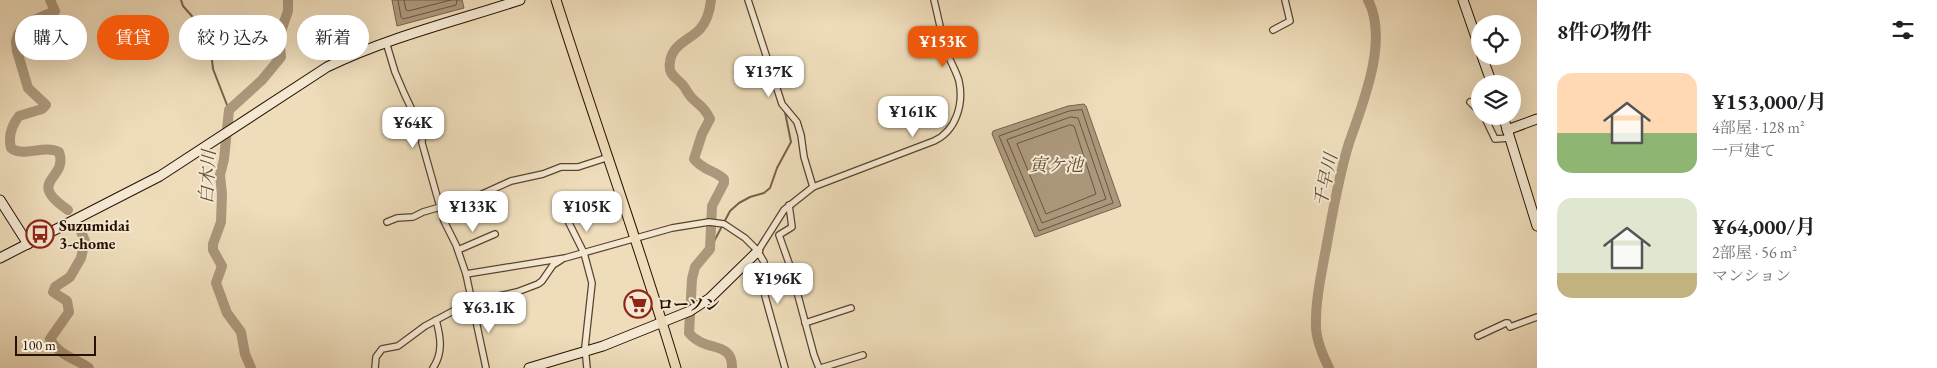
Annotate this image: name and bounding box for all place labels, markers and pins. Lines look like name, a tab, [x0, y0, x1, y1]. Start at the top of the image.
pin: ¥153K	[908, 26, 978, 68]
pin: ¥137K	[734, 56, 804, 98]
pin: ¥161K	[878, 96, 948, 138]
pin: ¥64K	[383, 106, 443, 149]
pin: ¥133K	[438, 190, 508, 233]
pin: ¥105K	[552, 190, 622, 233]
place label: Suzumidai 3-chome	[59, 215, 130, 254]
bus stop icon: Suzumidai 3-chome	[25, 219, 55, 249]
pin: ¥196K	[743, 262, 813, 305]
supermarket icon: ローソン	[623, 289, 653, 319]
pin: ¥63.1K	[448, 292, 530, 334]
place label: ローソン	[657, 294, 720, 315]

